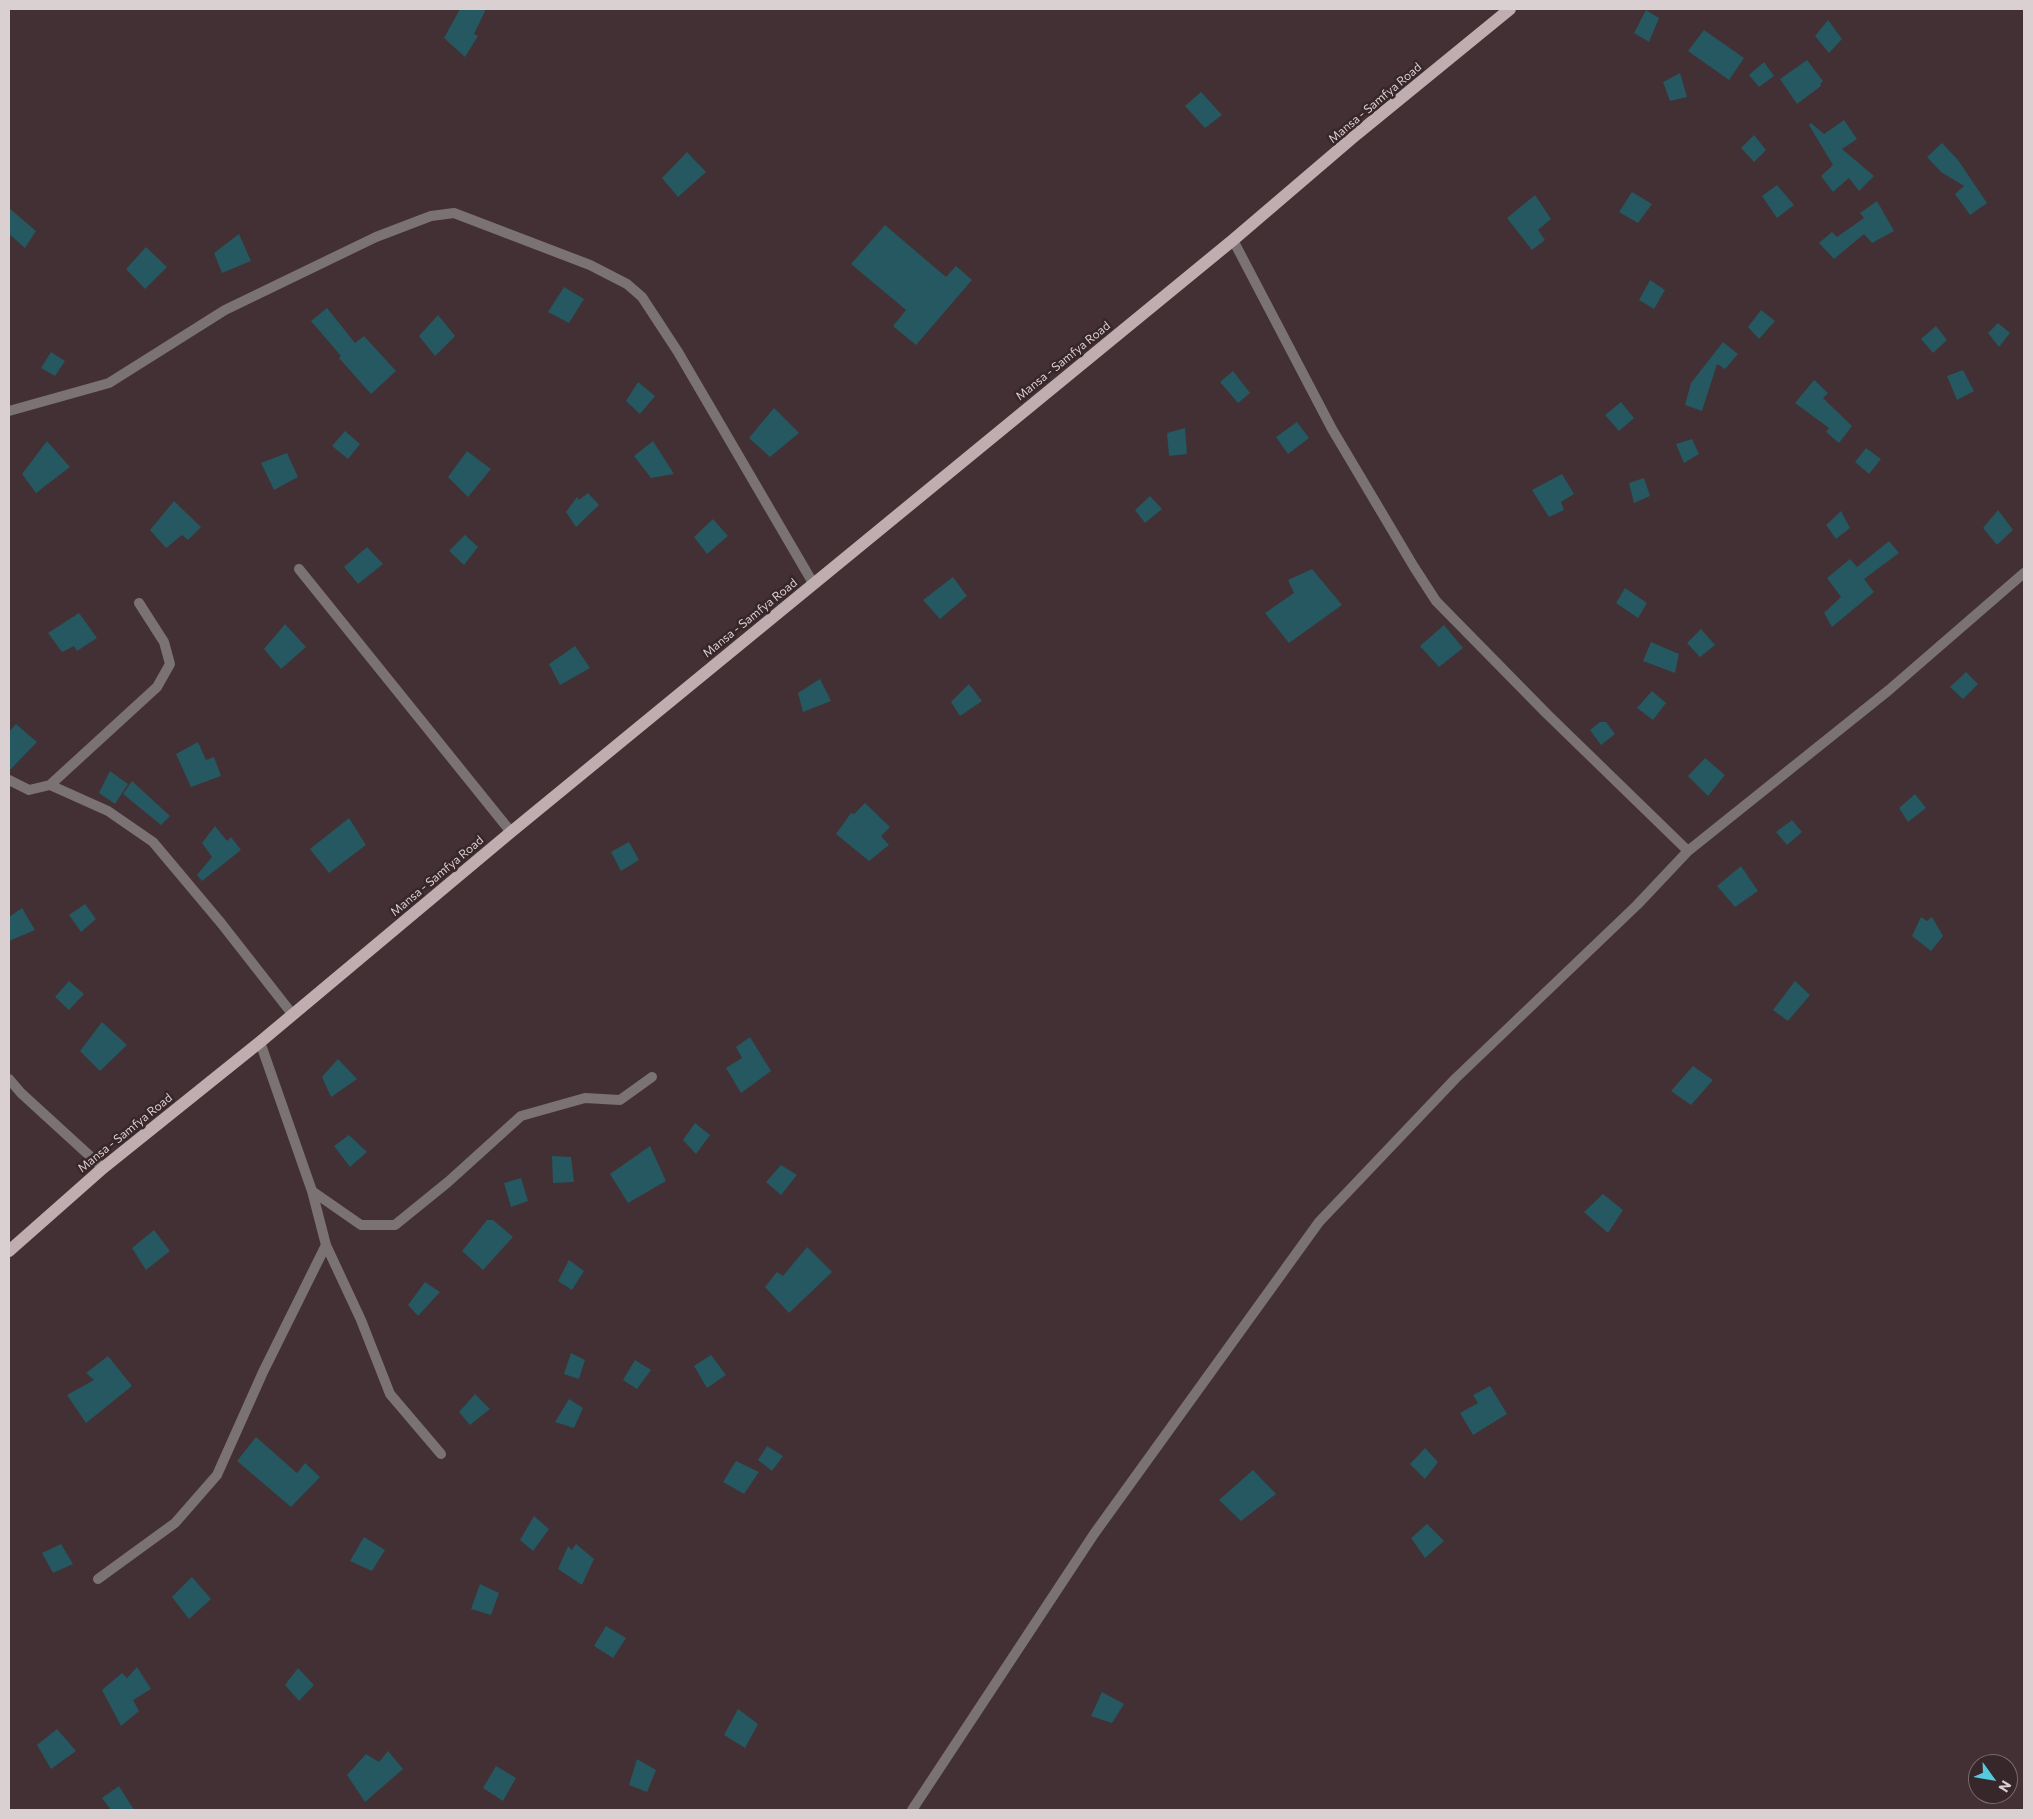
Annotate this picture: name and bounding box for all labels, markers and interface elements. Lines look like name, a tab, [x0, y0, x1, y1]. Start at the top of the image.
street label: Mansa - Samfya Road	[1326, 60, 1424, 146]
street label: Mansa - Samfya Road	[1013, 319, 1113, 403]
street label: Mansa - Samfya Road	[700, 576, 800, 660]
street label: Mansa - Samfya Road	[388, 833, 486, 919]
street label: Mansa - Samfya Road	[75, 1091, 175, 1175]
north arrow	[1968, 1754, 2018, 1804]
text: N	[1995, 1778, 2015, 1796]

